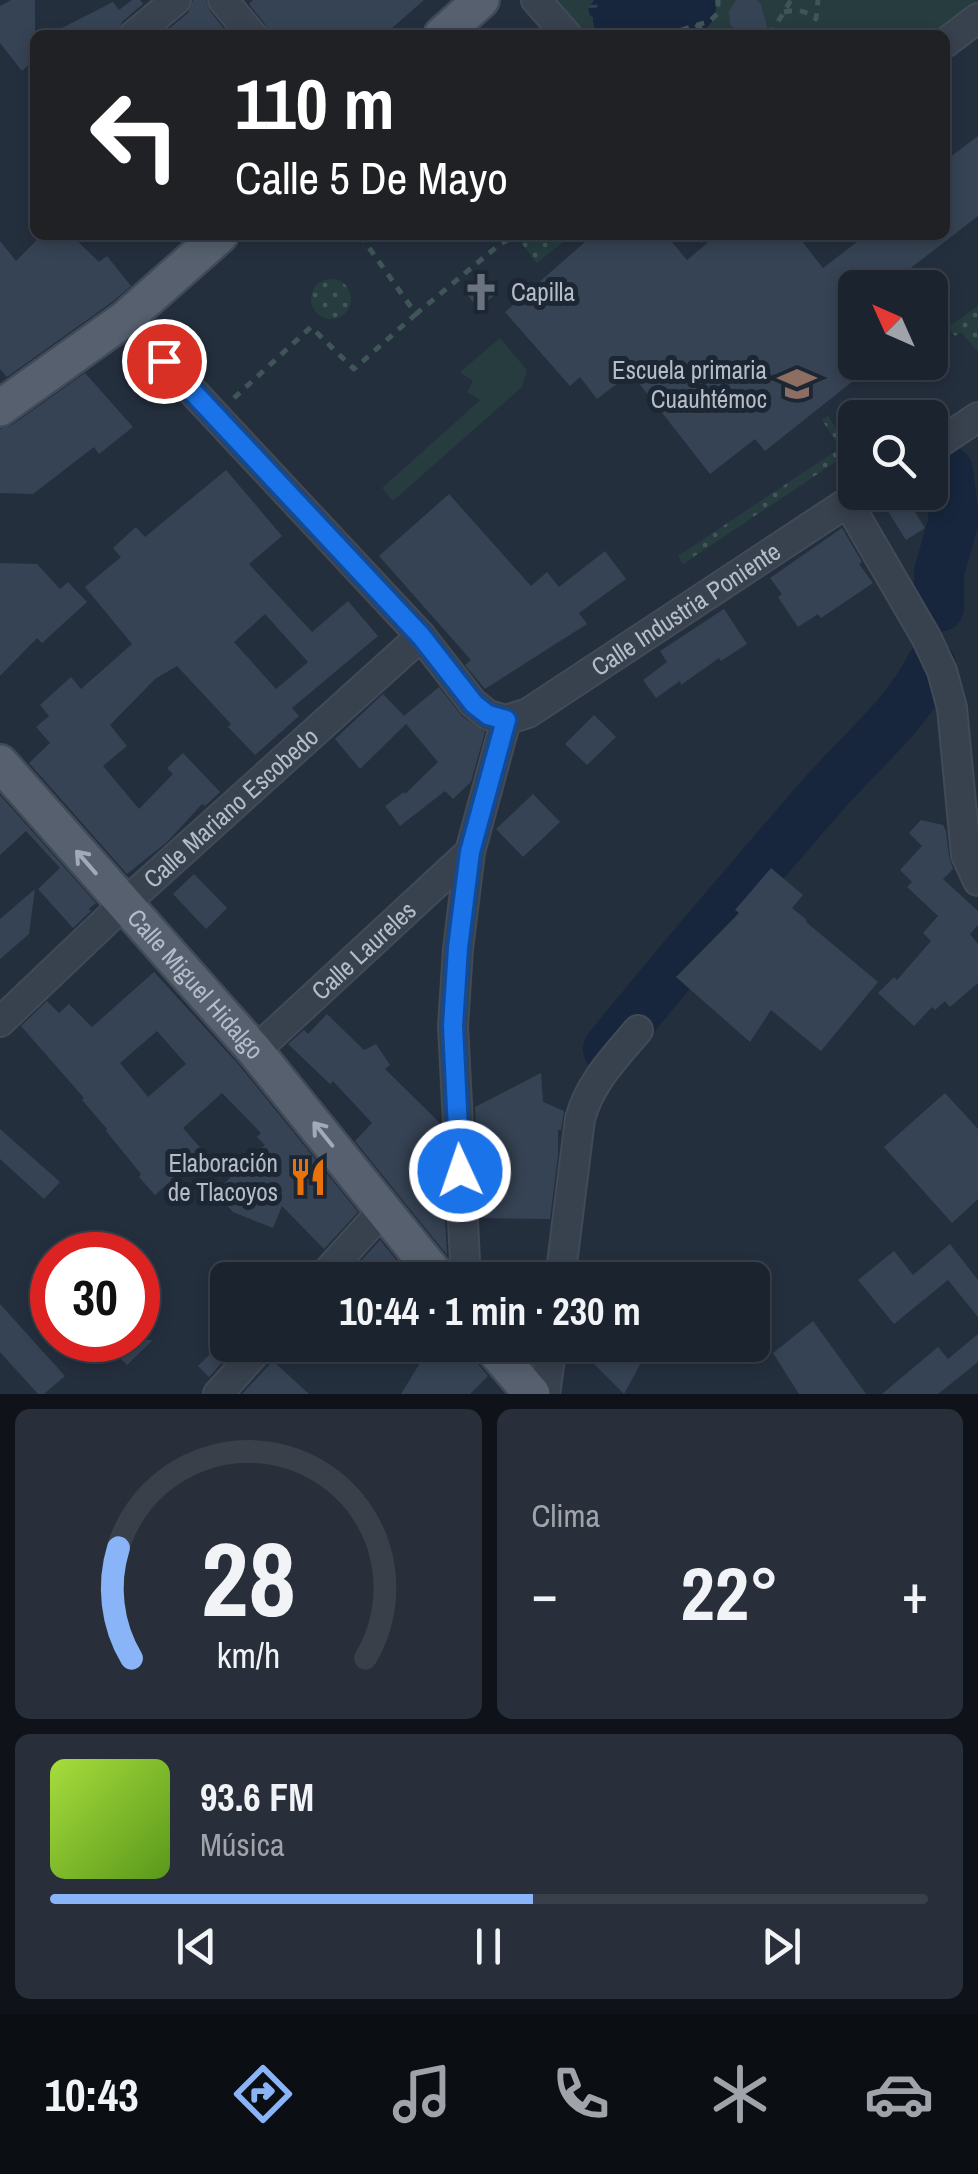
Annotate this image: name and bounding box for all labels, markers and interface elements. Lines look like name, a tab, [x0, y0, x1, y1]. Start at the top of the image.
text: 110 m	[235, 57, 395, 151]
icon: left	[70, 70, 200, 200]
text: Calle 5 De Mayo	[235, 147, 508, 208]
north arrow	[838, 270, 948, 380]
map controls	[838, 270, 948, 510]
church icon: Capilla	[460, 271, 502, 313]
place label: Capilla	[511, 275, 575, 309]
pin	[122, 319, 207, 404]
icon: arrive	[137, 334, 192, 389]
place label: Escuela primaria Cuauhtémoc	[612, 353, 768, 416]
school or university icon: Escuela primaria Cuauhtémoc	[776, 363, 818, 405]
button: search	[838, 400, 948, 510]
street label: Calle Industria Poniente	[584, 534, 787, 684]
street label: Calle Mariano Escobedo	[136, 720, 326, 896]
one-way arrow	[75, 850, 98, 875]
street label: Calle Laureles	[304, 893, 423, 1007]
street label: Calle Miguel Hidalgo	[120, 901, 271, 1066]
position arrow	[408, 1119, 512, 1223]
one-way arrow	[312, 1121, 334, 1147]
place label: Elaboración de Tlacoyos	[168, 1146, 278, 1209]
restaurant icon: Elaboración de Tlacoyos	[287, 1156, 329, 1198]
speed limit sign: 30	[30, 1232, 160, 1362]
text: 10:44 · 1 min · 230 m	[339, 1286, 641, 1337]
text: Clima	[532, 1494, 600, 1537]
text: 28	[201, 1508, 296, 1648]
text: 22°	[681, 1542, 779, 1643]
text: −	[532, 1556, 558, 1630]
text: +	[902, 1556, 928, 1630]
text: km/h	[216, 1631, 280, 1679]
text: 93.6 FM	[200, 1772, 314, 1823]
text: Música	[200, 1823, 285, 1866]
icon: previous	[169, 1919, 224, 1974]
icon: pause	[461, 1919, 516, 1974]
icon: next	[754, 1919, 809, 1974]
icon: directions	[228, 2059, 298, 2129]
icon: music	[387, 2059, 457, 2129]
icon: phone	[546, 2059, 616, 2129]
icon: climate	[705, 2059, 775, 2129]
icon: car	[864, 2059, 934, 2129]
text: 10:43	[44, 2064, 139, 2125]

